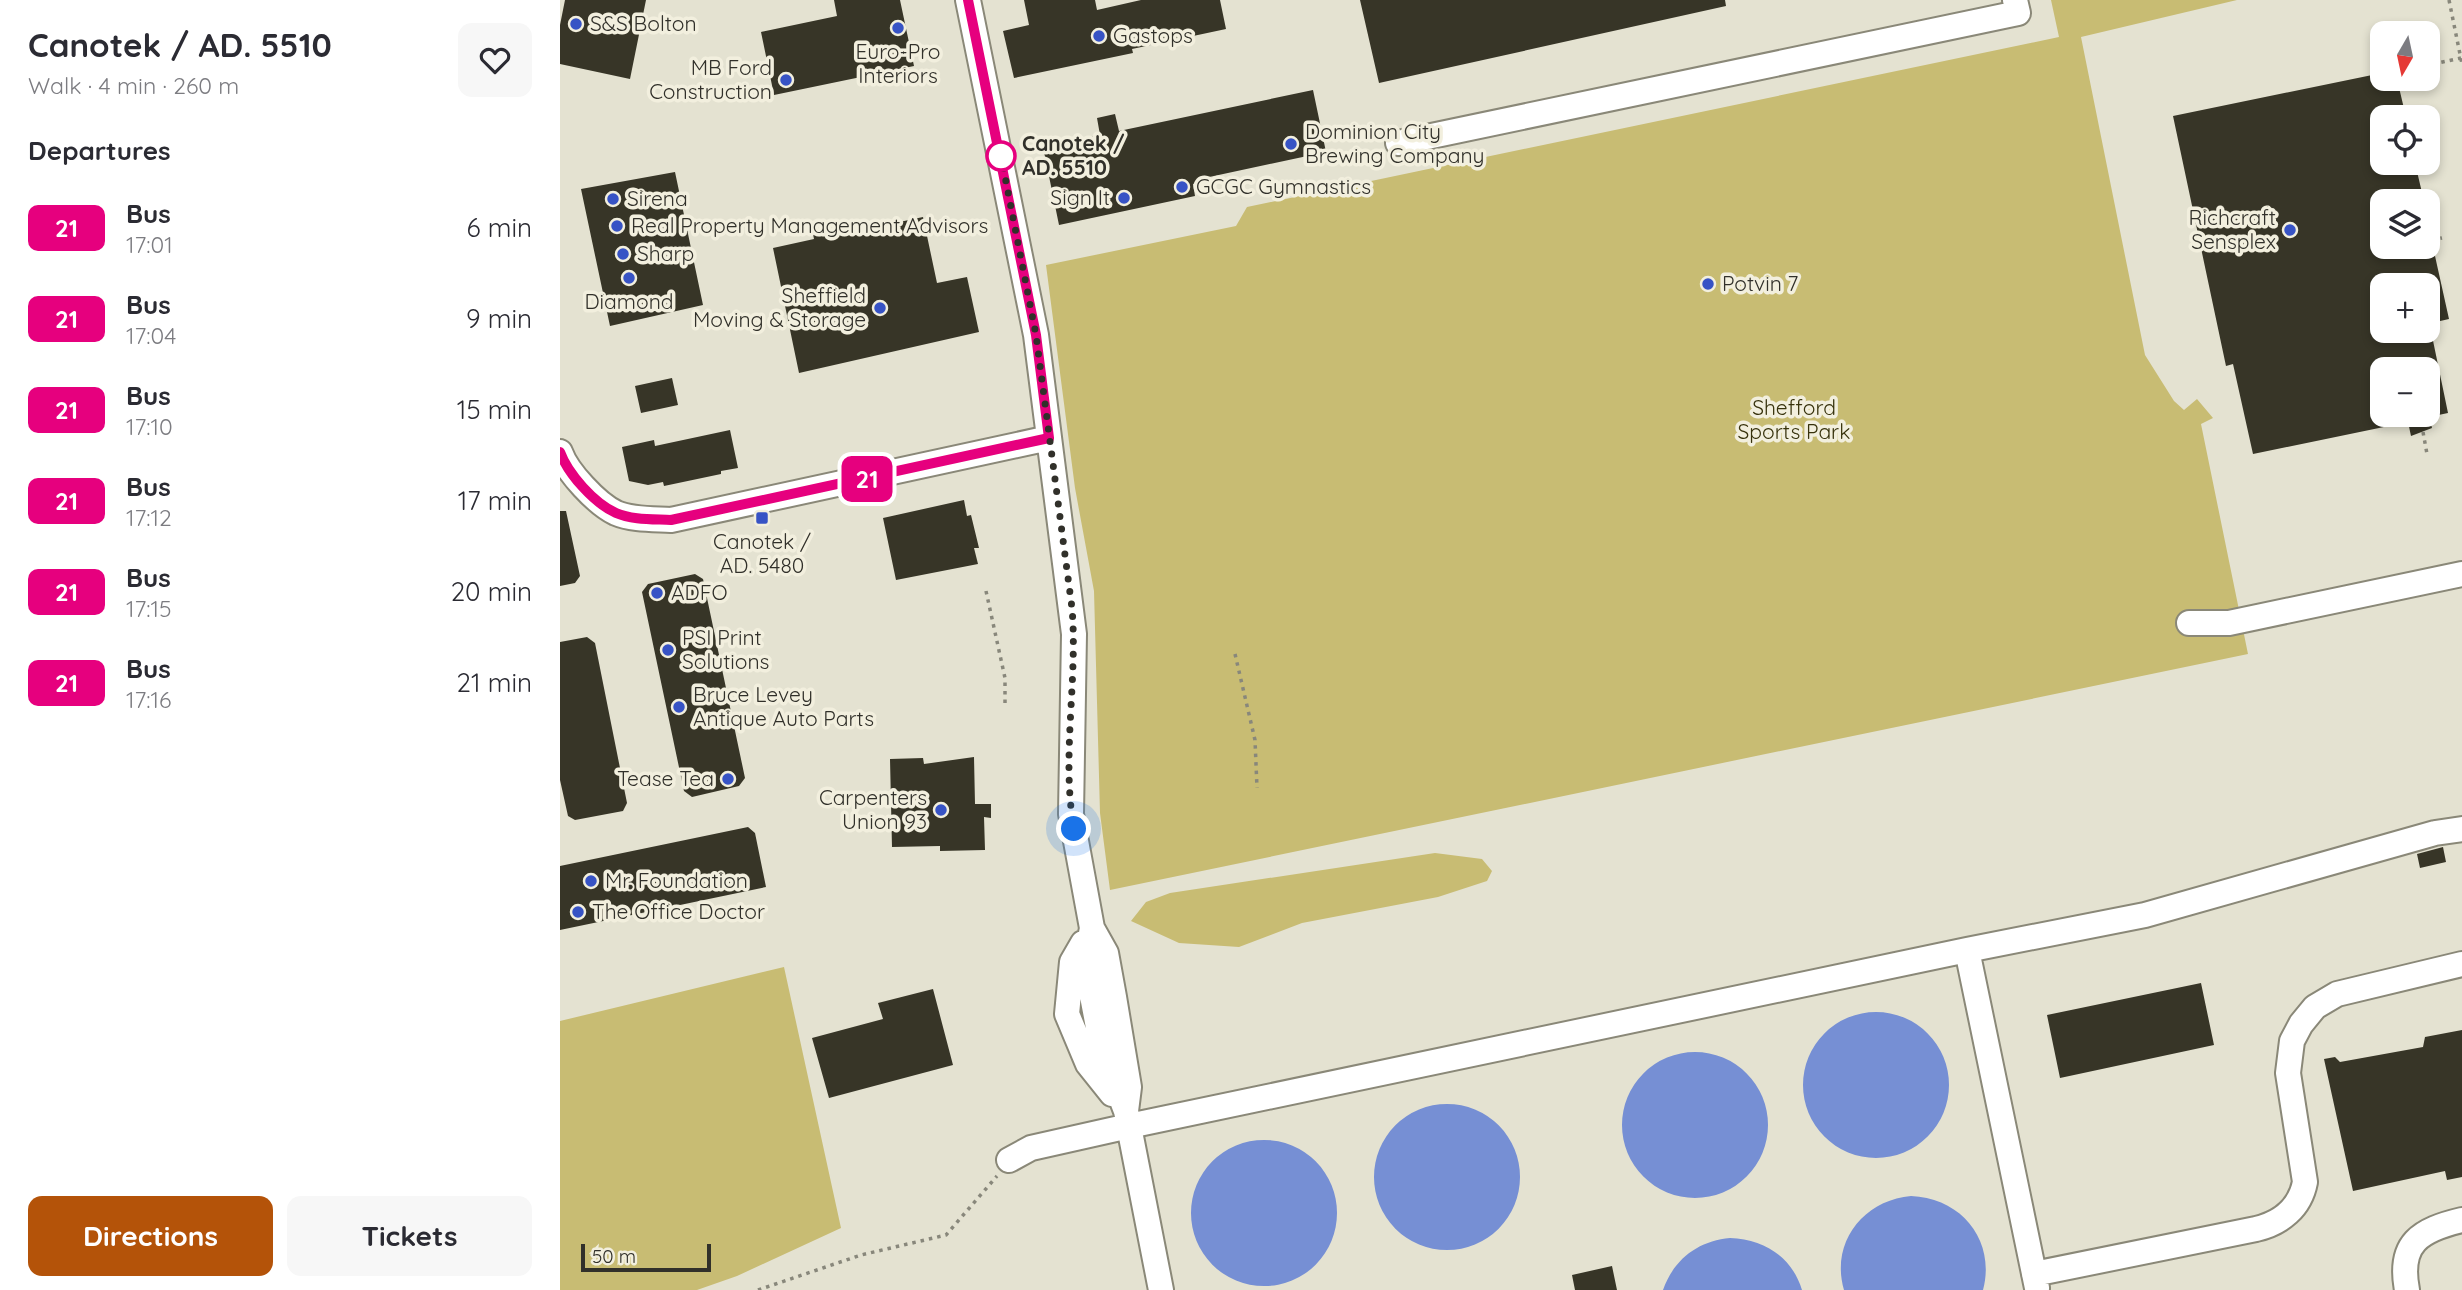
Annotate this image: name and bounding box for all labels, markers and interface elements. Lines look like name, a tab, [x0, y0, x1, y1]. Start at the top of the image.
place label: S&S Bolton	[590, 10, 697, 36]
marker: S&S Bolton	[568, 16, 584, 32]
marker: Euro-Pro Interiors	[890, 20, 906, 36]
north arrow	[2370, 21, 2440, 91]
map controls	[2370, 21, 2440, 427]
place label: Gastops	[1113, 22, 1193, 48]
button: heart	[458, 23, 532, 97]
text: Canotek / AD. 5510	[28, 24, 332, 65]
marker: Gastops	[1091, 28, 1107, 44]
place label: Euro-Pro Interiors	[856, 38, 941, 88]
place label: MB Ford Construction	[649, 54, 772, 104]
text: Walk · 4 min · 260 m	[28, 71, 239, 100]
marker: MB Ford Construction	[778, 72, 794, 88]
button: locate	[2370, 105, 2440, 175]
place label: Dominion City Brewing Company	[1305, 118, 1484, 168]
place label: Canotek / AD. 5510	[1022, 130, 1125, 180]
text: Departures	[28, 134, 171, 167]
marker: Dominion City Brewing Company	[1283, 136, 1299, 152]
marker: Canotek / AD. 5510	[986, 141, 1016, 171]
place label: GCGC Gymnastics	[1196, 173, 1371, 199]
marker: GCGC Gymnastics	[1174, 179, 1190, 195]
place label: Sign It	[1050, 184, 1110, 210]
place label: Sirena	[627, 185, 688, 211]
button: layers	[2370, 189, 2440, 259]
marker: Sign It	[1116, 190, 1132, 206]
marker: Sirena	[605, 191, 621, 207]
text: Bus	[126, 197, 171, 230]
place label: Richcraft Sensplex	[2188, 204, 2276, 254]
text: 6 min	[467, 211, 532, 244]
place label: Real Property Management Advisors	[631, 212, 988, 238]
text: 21	[55, 213, 78, 243]
marker: Real Property Management Advisors	[609, 218, 625, 234]
marker: Richcraft Sensplex	[2282, 222, 2298, 238]
text: 17:01	[126, 230, 173, 259]
place label: Sharp	[637, 240, 694, 266]
marker: Sharp	[615, 246, 631, 262]
marker: Diamond	[621, 270, 637, 286]
place label: Potvin 7	[1722, 270, 1799, 296]
button: +	[2370, 273, 2440, 343]
marker: Potvin 7	[1700, 276, 1716, 292]
place label: Sheffield Moving & Storage	[693, 282, 866, 332]
text: Bus	[126, 288, 171, 321]
place label: Diamond	[584, 288, 674, 314]
marker: Sheffield Moving & Storage	[872, 300, 888, 316]
text: 9 min	[466, 302, 532, 335]
text: 21	[55, 304, 78, 334]
text: 17:04	[126, 321, 176, 350]
button: −	[2370, 357, 2440, 427]
text: Bus	[126, 379, 171, 412]
text: 15 min	[457, 393, 532, 426]
park label: Shefford Sports Park	[1738, 394, 1850, 444]
text: 21	[55, 395, 78, 425]
text: 17:10	[126, 412, 173, 441]
line badge: 21	[836, 456, 898, 502]
text: 21	[856, 464, 879, 494]
text: Bus	[126, 470, 171, 503]
text: 17 min	[458, 484, 532, 517]
text: 21	[55, 486, 78, 516]
text: 17:12	[126, 503, 172, 532]
marker: Canotek / AD. 5480	[754, 510, 770, 526]
place label: Canotek / AD. 5480	[713, 528, 811, 578]
text: Bus	[126, 561, 171, 594]
text: 20 min	[451, 575, 532, 608]
text: 21	[55, 577, 78, 607]
place label: ADFO	[671, 579, 727, 605]
marker: ADFO	[649, 585, 665, 601]
text: 17:15	[126, 594, 172, 623]
place label: PSI Print Solutions	[682, 624, 769, 674]
marker: PSI Print Solutions	[660, 642, 676, 658]
text: Bus	[126, 652, 171, 685]
text: 21 min	[457, 666, 532, 699]
text: 21	[55, 668, 78, 698]
place label: Bruce Levey Antique Auto Parts	[693, 681, 874, 731]
text: 17:16	[126, 685, 172, 714]
marker: Bruce Levey Antique Auto Parts	[671, 699, 687, 715]
place label: Tease Tea	[617, 765, 714, 791]
marker: Tease Tea	[720, 771, 736, 787]
place label: Carpenters Union 93	[819, 784, 927, 834]
marker: Carpenters Union 93	[933, 802, 949, 818]
your location	[1056, 811, 1091, 846]
place label: Mr. Foundation	[605, 867, 748, 893]
marker: Mr. Foundation	[583, 873, 599, 889]
place label: The Office Doctor	[592, 898, 765, 924]
marker: The Office Doctor	[570, 904, 586, 920]
button: Directions	[28, 1196, 273, 1276]
button: Tickets	[287, 1196, 532, 1276]
scale bar	[581, 1241, 710, 1273]
text: 50 m	[592, 1244, 636, 1268]

